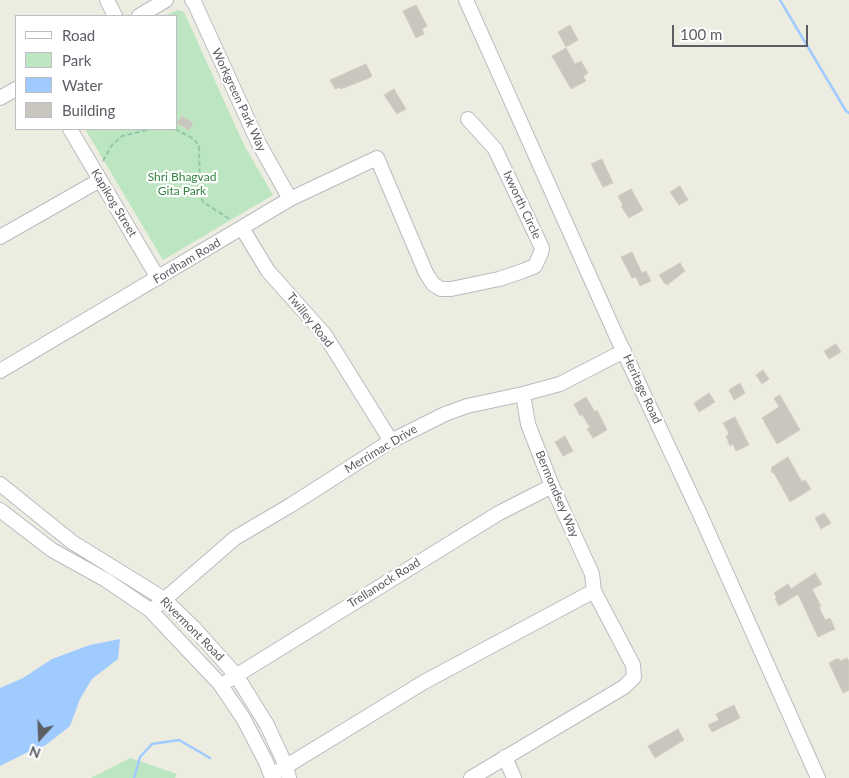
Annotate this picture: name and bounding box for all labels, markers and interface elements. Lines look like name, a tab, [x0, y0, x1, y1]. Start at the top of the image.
legend	[15, 15, 178, 130]
scale bar	[674, 15, 810, 47]
text: 100 m	[680, 25, 722, 43]
text: Road	[62, 26, 95, 44]
street label: Workgreen Park Way	[209, 46, 269, 154]
text: Park	[62, 51, 91, 69]
text: Water	[62, 76, 103, 94]
text: Building	[62, 101, 115, 119]
street label: Kapikog Street	[88, 166, 140, 240]
street label: Ixworth Circle	[500, 169, 544, 241]
park label: Shri Bhagvad Gita Park	[148, 170, 216, 198]
street label: Fordham Road	[151, 235, 223, 287]
street label: Twilley Road	[284, 290, 336, 350]
street label: Heritage Road	[620, 352, 664, 426]
street label: Merrimac Drive	[342, 422, 420, 476]
street label: Bermondsey Way	[532, 448, 582, 540]
street label: Trellanock Road	[345, 555, 423, 611]
street label: Rivermont Road	[157, 594, 227, 664]
north arrow	[15, 713, 65, 763]
text: N	[27, 743, 43, 762]

